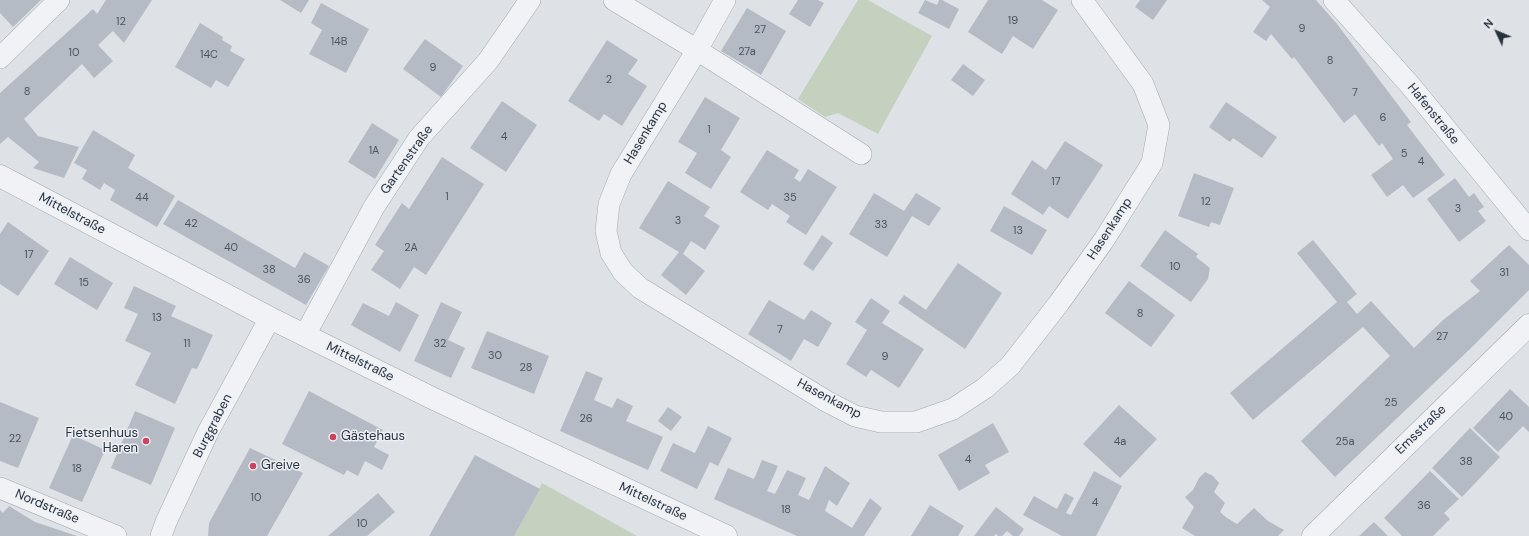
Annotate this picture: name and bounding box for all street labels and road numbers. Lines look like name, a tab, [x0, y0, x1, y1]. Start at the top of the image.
street label: Hafenstraße	[1404, 80, 1462, 148]
street label: Hasenkamp	[621, 99, 671, 167]
street label: Gartenstraße	[378, 123, 436, 197]
street label: Mittelstraße	[36, 190, 108, 238]
street label: Hasenkamp	[1084, 195, 1136, 263]
street label: Mittelstraße	[324, 339, 396, 385]
street label: Hasenkamp	[794, 376, 864, 422]
street label: Burggraben	[190, 392, 236, 460]
street label: Emsstraße	[1392, 402, 1450, 458]
street label: Mittelstraße	[616, 479, 690, 525]
street label: Nordstraße	[12, 486, 82, 528]

